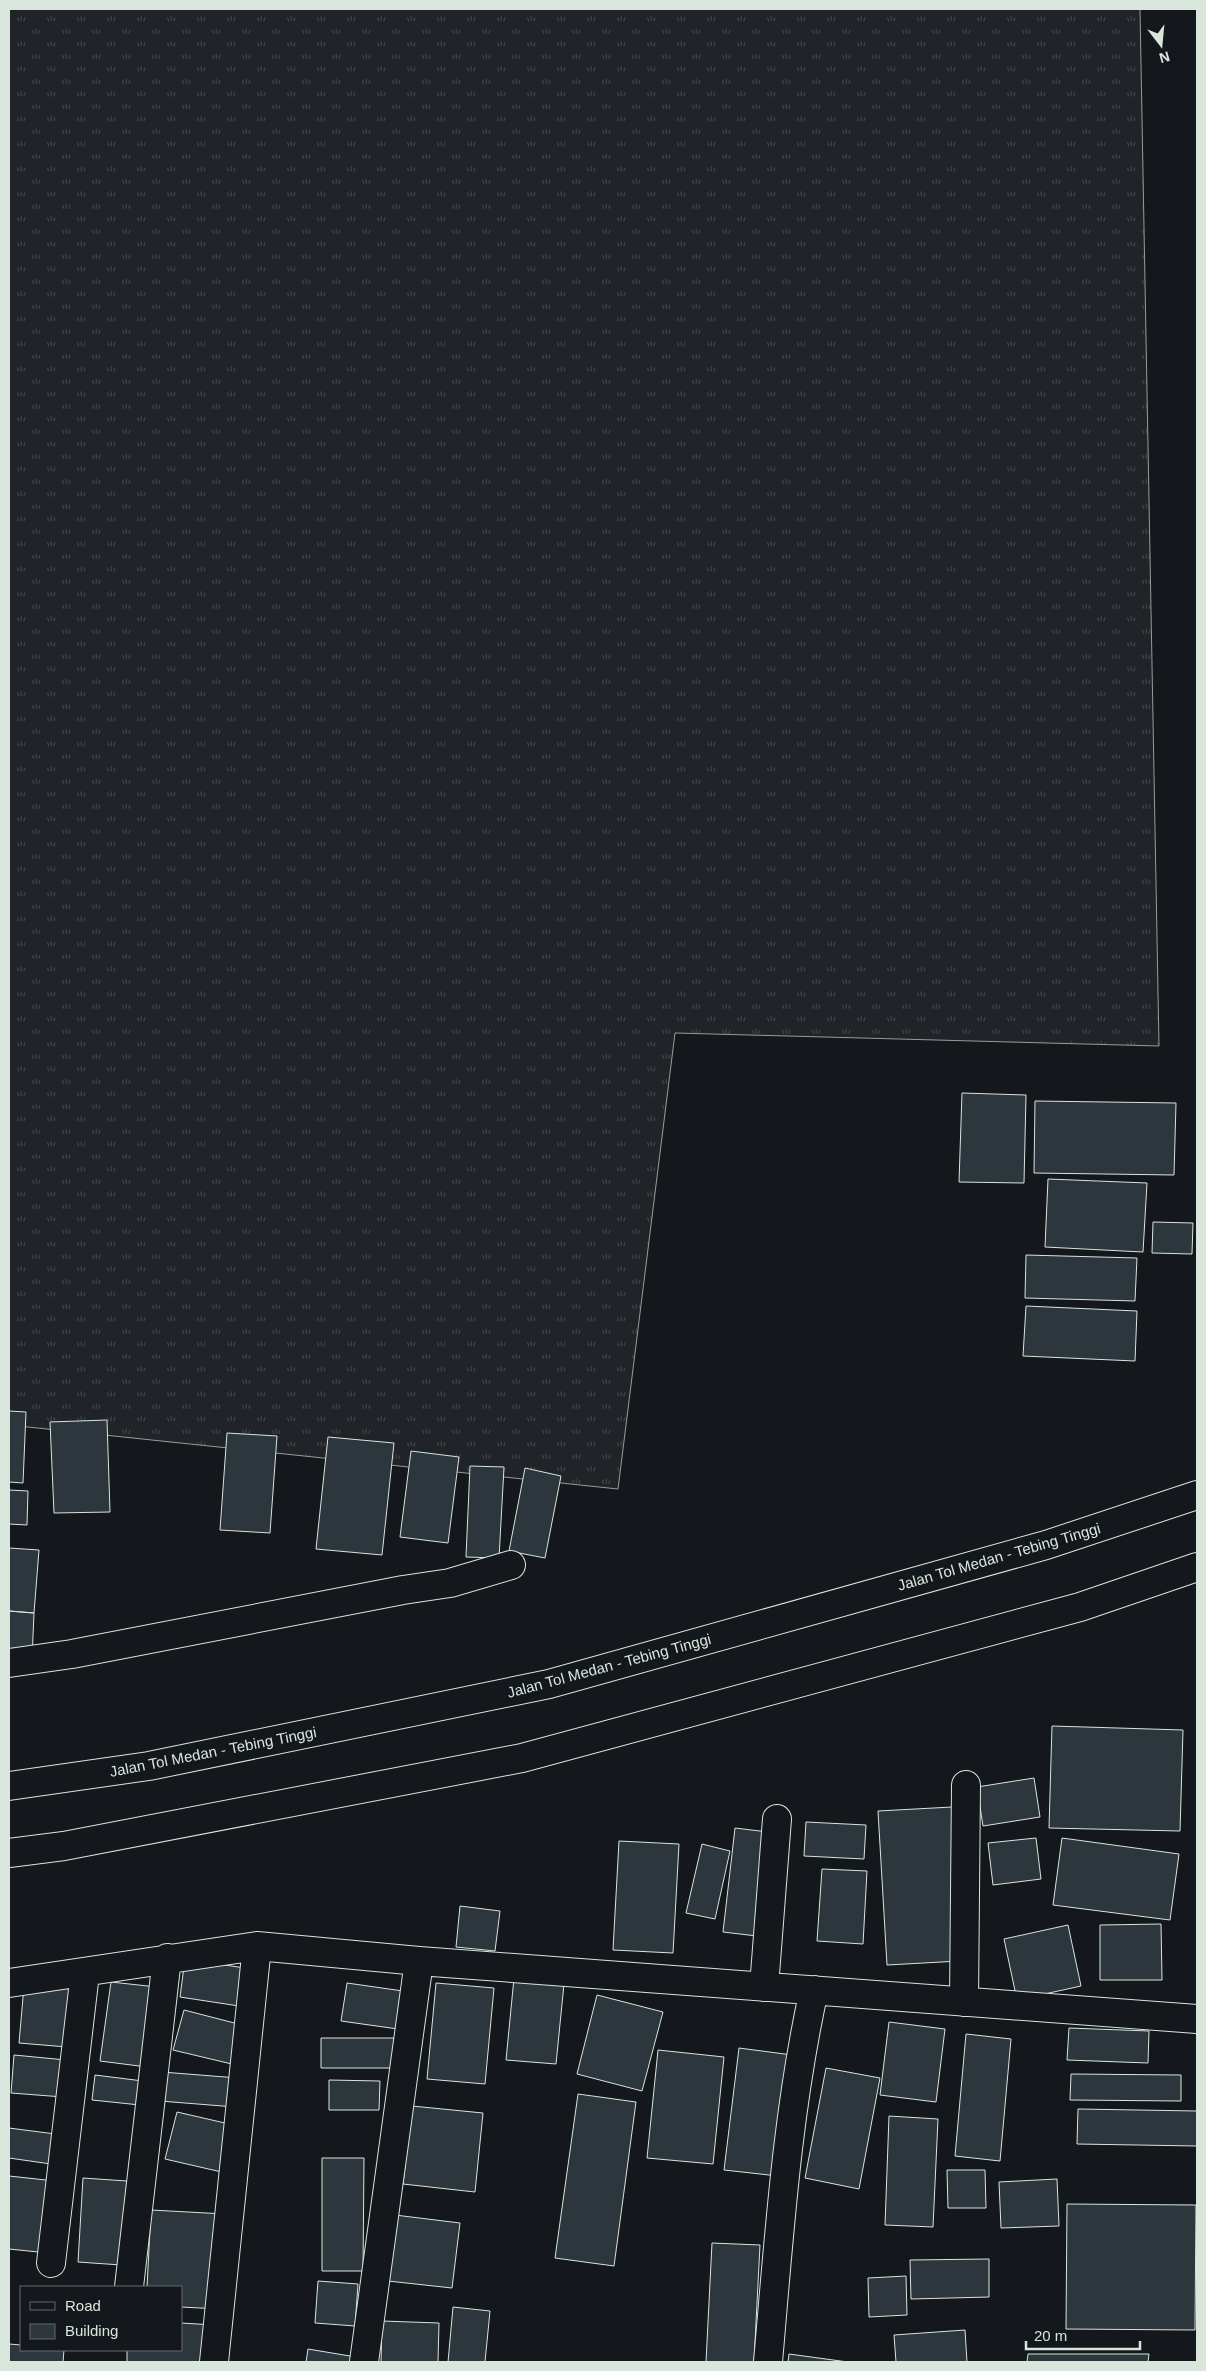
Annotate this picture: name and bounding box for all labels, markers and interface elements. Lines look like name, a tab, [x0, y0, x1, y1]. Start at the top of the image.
north arrow	[1136, 20, 1186, 70]
text: N	[1158, 48, 1172, 67]
street label: Jalan Tol Medan - Tebing Tinggi	[895, 1519, 1102, 1594]
street label: Jalan Tol Medan - Tebing Tinggi	[505, 1630, 713, 1701]
street label: Jalan Tol Medan - Tebing Tinggi	[108, 1723, 318, 1780]
legend	[20, 2286, 182, 2351]
text: Road	[65, 2297, 101, 2314]
scale bar	[1026, 2318, 1140, 2350]
text: Building	[65, 2322, 118, 2339]
text: 20 m	[1034, 2327, 1067, 2344]

